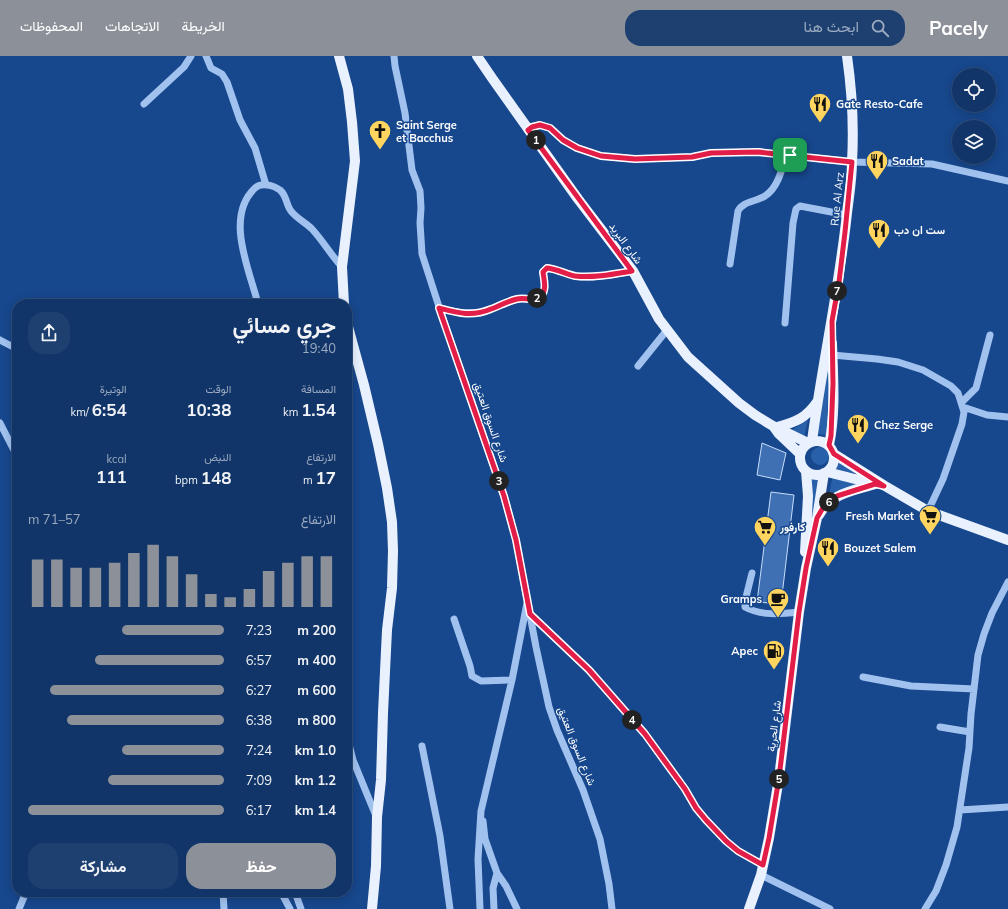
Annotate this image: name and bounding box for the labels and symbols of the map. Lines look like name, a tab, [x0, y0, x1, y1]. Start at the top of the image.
restaurant icon: Gate Resto-Cafe	[807, 91, 833, 124]
place label: Gate Resto-Cafe	[836, 97, 923, 111]
church icon: Saint Serge et Bacchus	[367, 118, 393, 151]
place label: Saint Serge et Bacchus	[396, 118, 457, 145]
pin: 1	[526, 130, 546, 150]
pin	[773, 138, 807, 172]
restaurant icon: Sadat	[864, 148, 890, 181]
place label: Sadat	[892, 154, 924, 168]
street label: Rue Al Arz	[827, 171, 847, 227]
restaurant icon: ست ان دب	[866, 217, 892, 250]
street label: شارع البريد	[605, 219, 646, 267]
place label: ست ان دب	[894, 223, 945, 237]
pin: 7	[827, 281, 847, 301]
pin: 2	[527, 288, 547, 308]
street label: شارع السوق العتيق	[470, 380, 511, 465]
restaurant icon: Chez Serge	[845, 412, 871, 445]
place label: Chez Serge	[874, 418, 933, 432]
pin: 3	[489, 471, 509, 491]
pin: 6	[819, 492, 839, 512]
supermarket icon: Fresh Market	[917, 503, 943, 536]
place label: Fresh Market	[846, 509, 914, 523]
supermarket icon: كارفور	[752, 514, 778, 547]
place label: كارفور	[779, 520, 805, 534]
restaurant icon: Bouzet Salem	[815, 535, 841, 568]
place label: Bouzet Salem	[844, 541, 916, 555]
cafe icon: Gramps	[765, 586, 791, 619]
place label: Gramps	[721, 592, 762, 606]
fuel station icon: Apec	[761, 638, 787, 671]
place label: Apec	[731, 644, 758, 658]
street label: شارع الحرية	[764, 699, 785, 753]
street label: شارع السوق العتيق	[554, 705, 599, 788]
pin: 4	[622, 710, 642, 730]
pin: 5	[769, 769, 789, 789]

